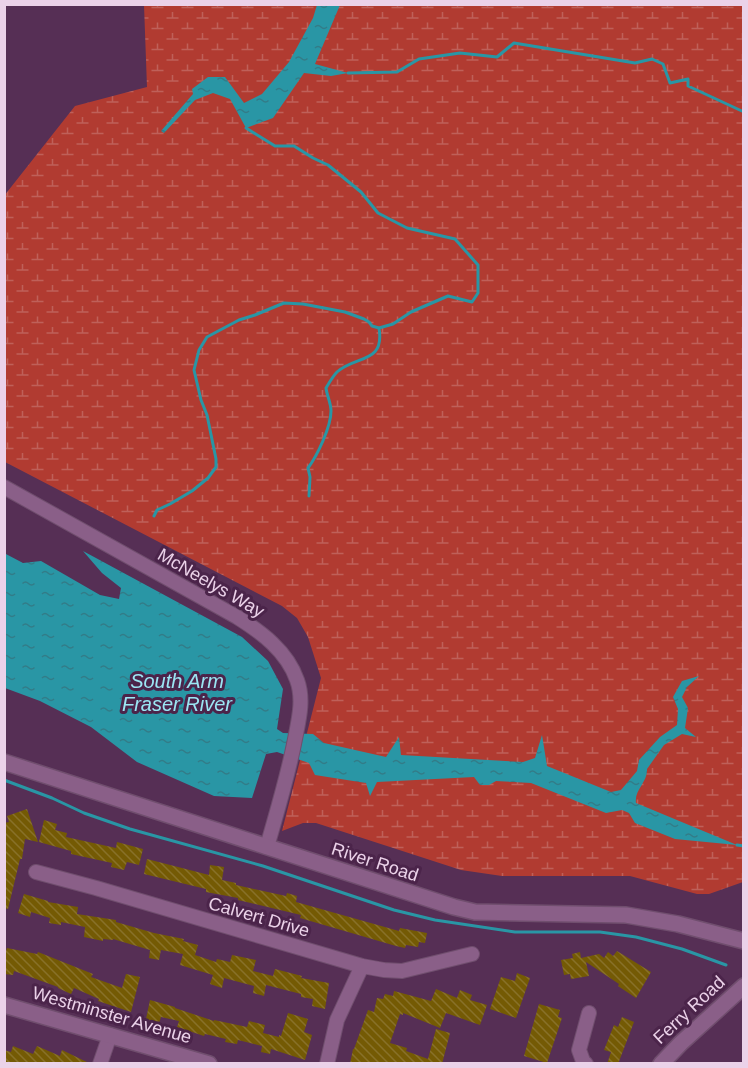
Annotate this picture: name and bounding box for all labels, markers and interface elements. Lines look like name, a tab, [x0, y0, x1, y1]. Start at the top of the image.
street label: McNeelys Way	[154, 544, 268, 622]
water label: South Arm Fraser River	[122, 670, 233, 715]
street label: River Road	[329, 839, 421, 885]
street label: Calvert Drive	[206, 893, 312, 941]
street label: Ferry Road	[649, 972, 729, 1048]
street label: Westminster Avenue	[30, 983, 194, 1047]

